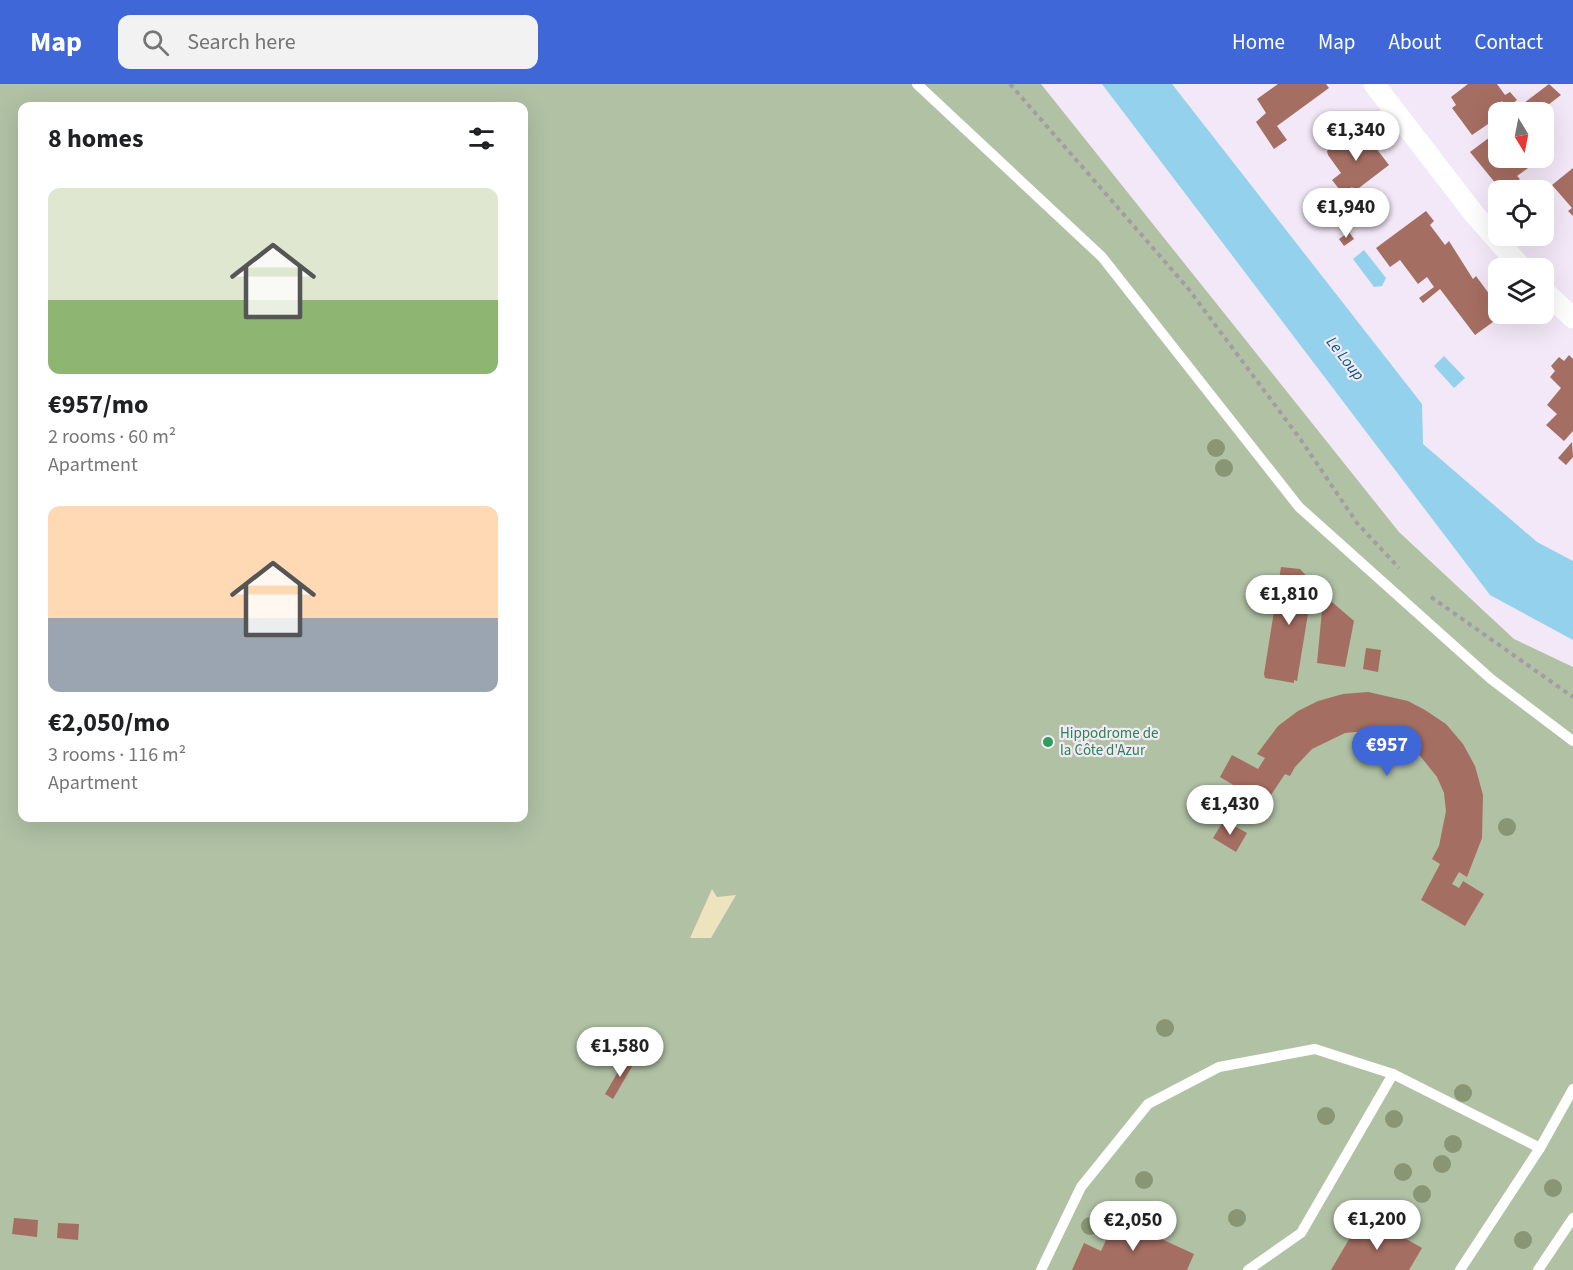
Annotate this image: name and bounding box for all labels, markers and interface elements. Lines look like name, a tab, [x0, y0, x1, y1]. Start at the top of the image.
search box	[118, 15, 538, 69]
text: Map	[30, 22, 82, 62]
icon: search	[139, 26, 172, 59]
text: Search here	[187, 26, 296, 58]
text: Home	[1232, 27, 1285, 57]
text: Map	[1318, 27, 1356, 57]
text: About	[1389, 27, 1441, 57]
text: Contact	[1474, 27, 1543, 57]
north arrow	[1488, 102, 1554, 168]
map controls	[1488, 102, 1554, 324]
pin: €1,340	[1307, 111, 1405, 162]
text: €1,340	[1327, 116, 1385, 144]
text: 8 homes	[48, 120, 143, 157]
icon: filters	[465, 122, 498, 155]
button: locate	[1488, 180, 1554, 246]
pin: €1,940	[1297, 188, 1395, 239]
text: €1,940	[1317, 193, 1375, 221]
icon: home	[219, 227, 327, 335]
button: layers	[1488, 258, 1554, 324]
water label: Le Loup	[1321, 332, 1369, 385]
text: €957/mo	[48, 386, 148, 423]
text: 2 rooms · 60 m²	[48, 423, 176, 451]
text: Apartment	[48, 451, 138, 479]
icon: home	[219, 545, 327, 653]
pin: €1,810	[1240, 575, 1338, 626]
text: €1,810	[1260, 580, 1318, 608]
text: €2,050/mo	[48, 704, 170, 741]
place label: Hippodrome de la Côte d'Azur	[1060, 723, 1158, 761]
pin: €957	[1351, 726, 1423, 777]
text: €957	[1366, 731, 1408, 759]
marker: Hippodrome de la Côte d'Azur	[1041, 735, 1055, 749]
text: 3 rooms · 116 m²	[48, 741, 186, 769]
text: Apartment	[48, 769, 138, 797]
pin: €1,430	[1181, 785, 1279, 836]
text: €1,430	[1201, 790, 1259, 818]
pin: €1,580	[571, 1027, 669, 1078]
text: €1,580	[591, 1032, 649, 1060]
pin: €1,200	[1328, 1200, 1426, 1251]
pin: €2,050	[1084, 1201, 1182, 1252]
text: €1,200	[1348, 1205, 1406, 1233]
text: €2,050	[1104, 1206, 1162, 1234]

